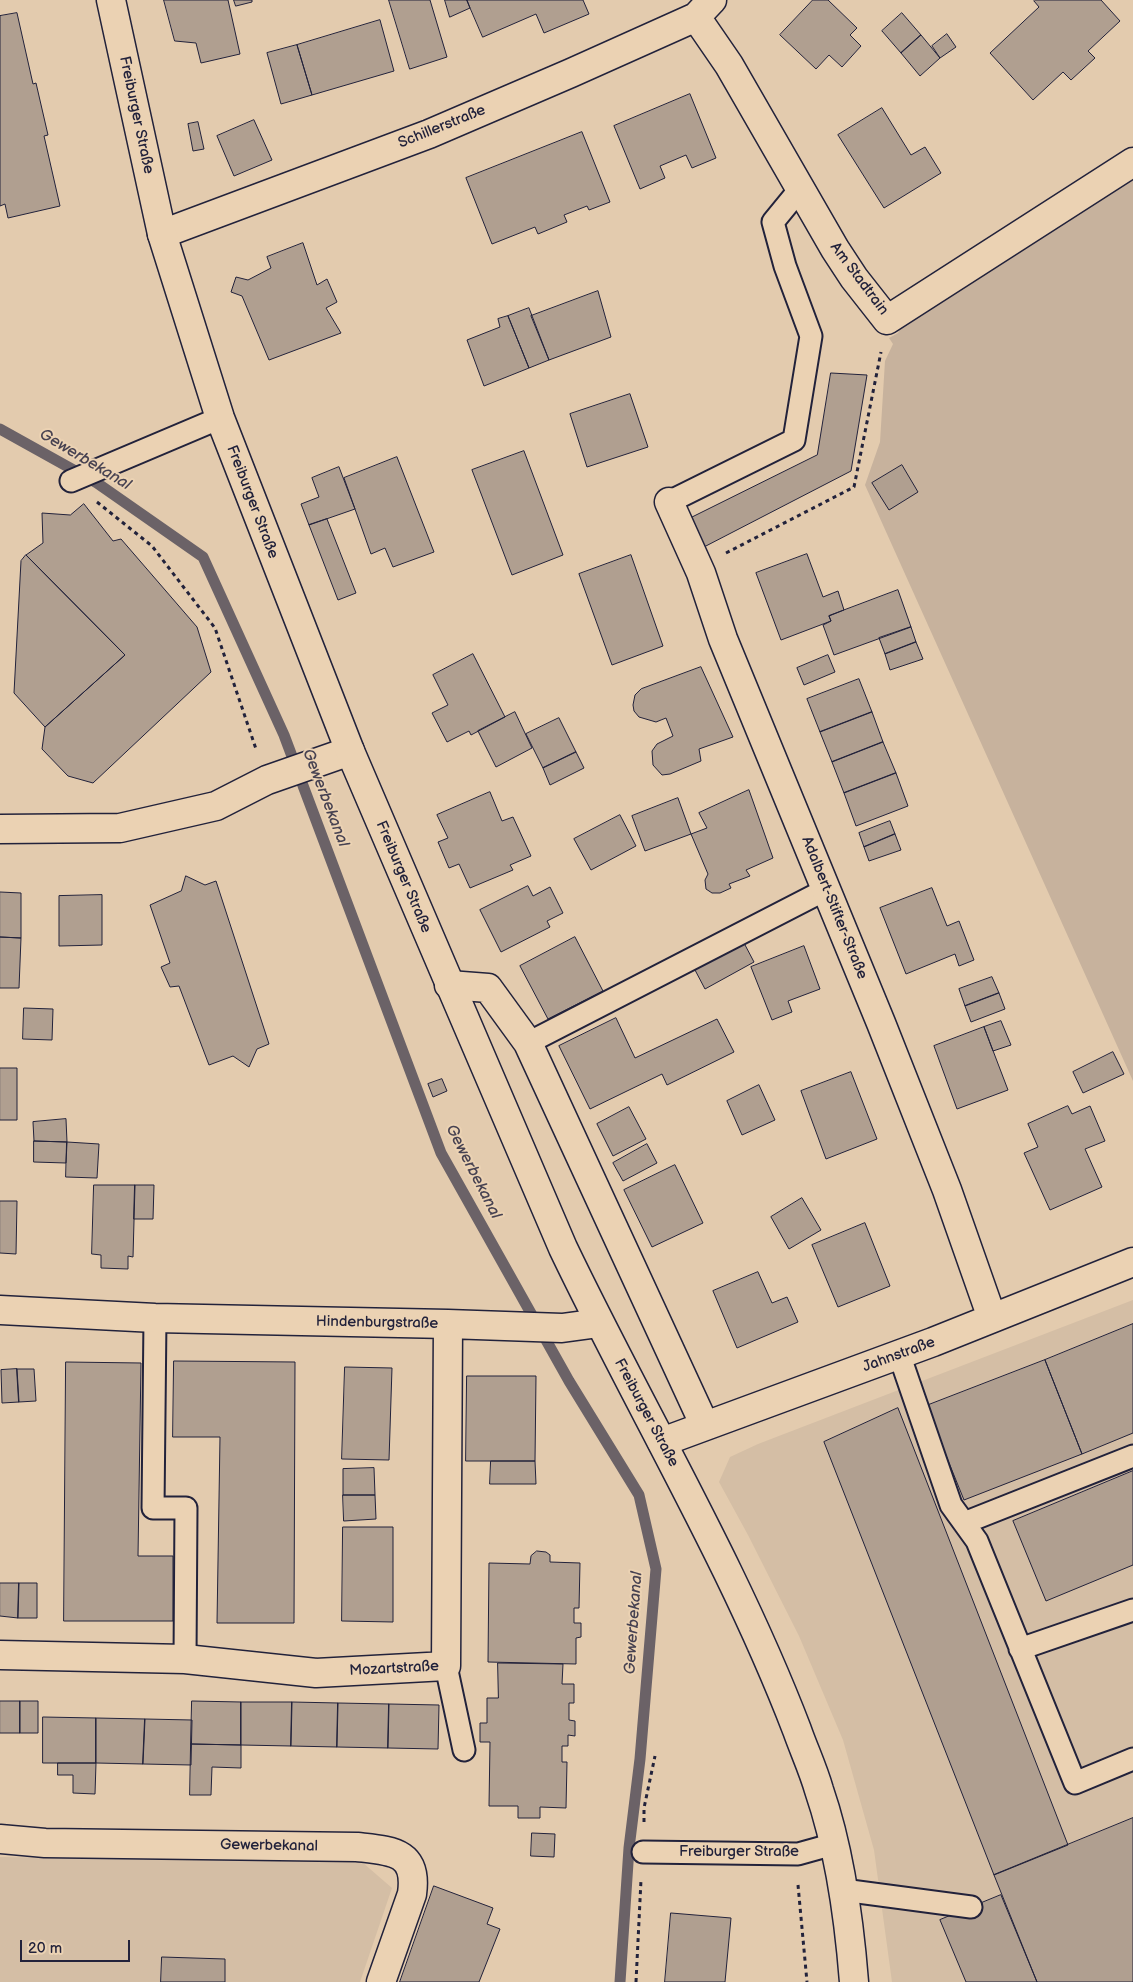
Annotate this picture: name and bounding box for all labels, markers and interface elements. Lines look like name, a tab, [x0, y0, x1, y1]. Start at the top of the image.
street label: Freiburger Straße	[115, 55, 157, 175]
street label: Schillerstraße	[396, 101, 488, 153]
street label: Am Stadtrain	[826, 239, 892, 319]
water label: Gewerbekanal	[36, 425, 134, 495]
street label: Freiburger Straße	[222, 443, 282, 561]
water label: Gewerbekanal	[298, 746, 352, 850]
street label: Freiburger Straße	[371, 818, 435, 936]
street label: Adalbert-Stifter-Straße	[797, 834, 871, 982]
water label: Gewerbekanal	[441, 1122, 505, 1222]
street label: Hindenburgstraße	[316, 1313, 438, 1333]
street label: Jahnstraße	[860, 1334, 938, 1376]
street label: Freiburger Straße	[610, 1356, 682, 1470]
water label: Gewerbekanal	[621, 1571, 647, 1675]
street label: Mozartstraße	[349, 1658, 439, 1680]
street label: Gewerbekanal	[220, 1836, 318, 1856]
street label: Freiburger Straße	[679, 1843, 799, 1861]
scale bar	[22, 1930, 132, 1962]
text: 20 m	[28, 1939, 62, 1958]

